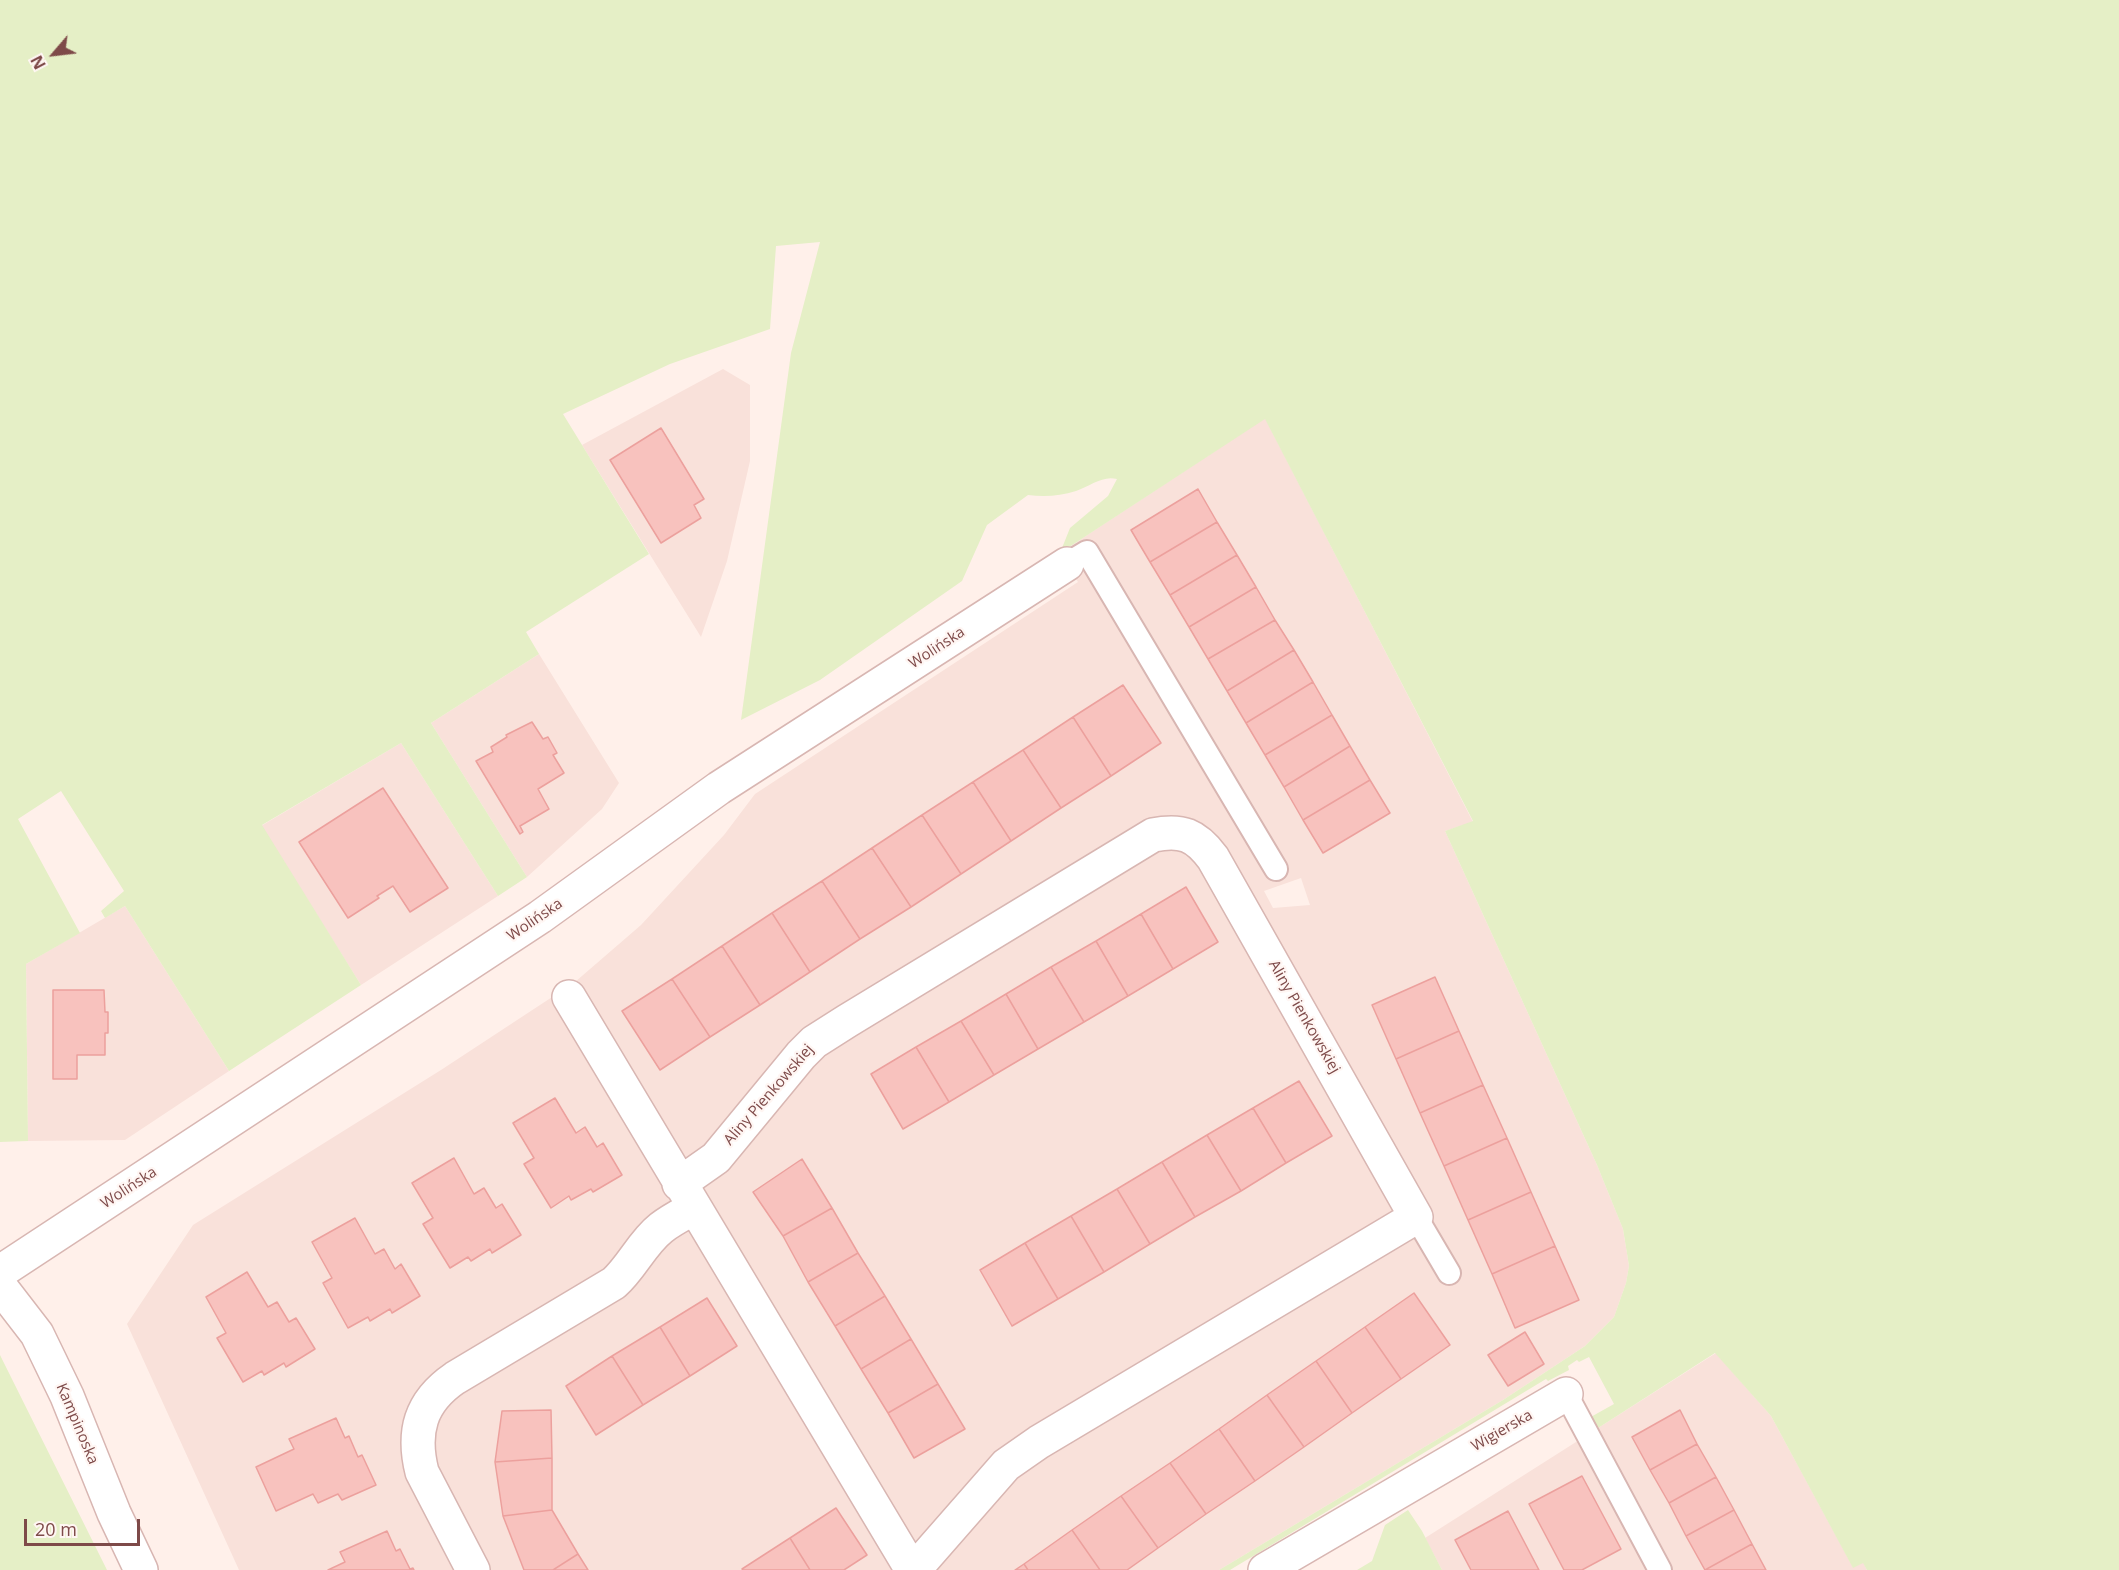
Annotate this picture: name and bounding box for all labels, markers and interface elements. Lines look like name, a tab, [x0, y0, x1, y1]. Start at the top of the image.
north arrow	[24, 24, 84, 84]
text: N	[25, 52, 51, 73]
street label: Wolińska	[906, 623, 968, 673]
street label: Wolińska	[504, 895, 566, 945]
street label: Aliny Pienkowskiej	[1264, 957, 1344, 1077]
street label: Aliny Pienkowskiej	[720, 1041, 818, 1149]
street label: Wolińska	[98, 1163, 160, 1213]
street label: Kampinoska	[52, 1381, 102, 1467]
street label: Wigierska	[1468, 1406, 1536, 1456]
scale bar	[27, 1507, 142, 1545]
text: 20 m	[35, 1517, 77, 1541]

